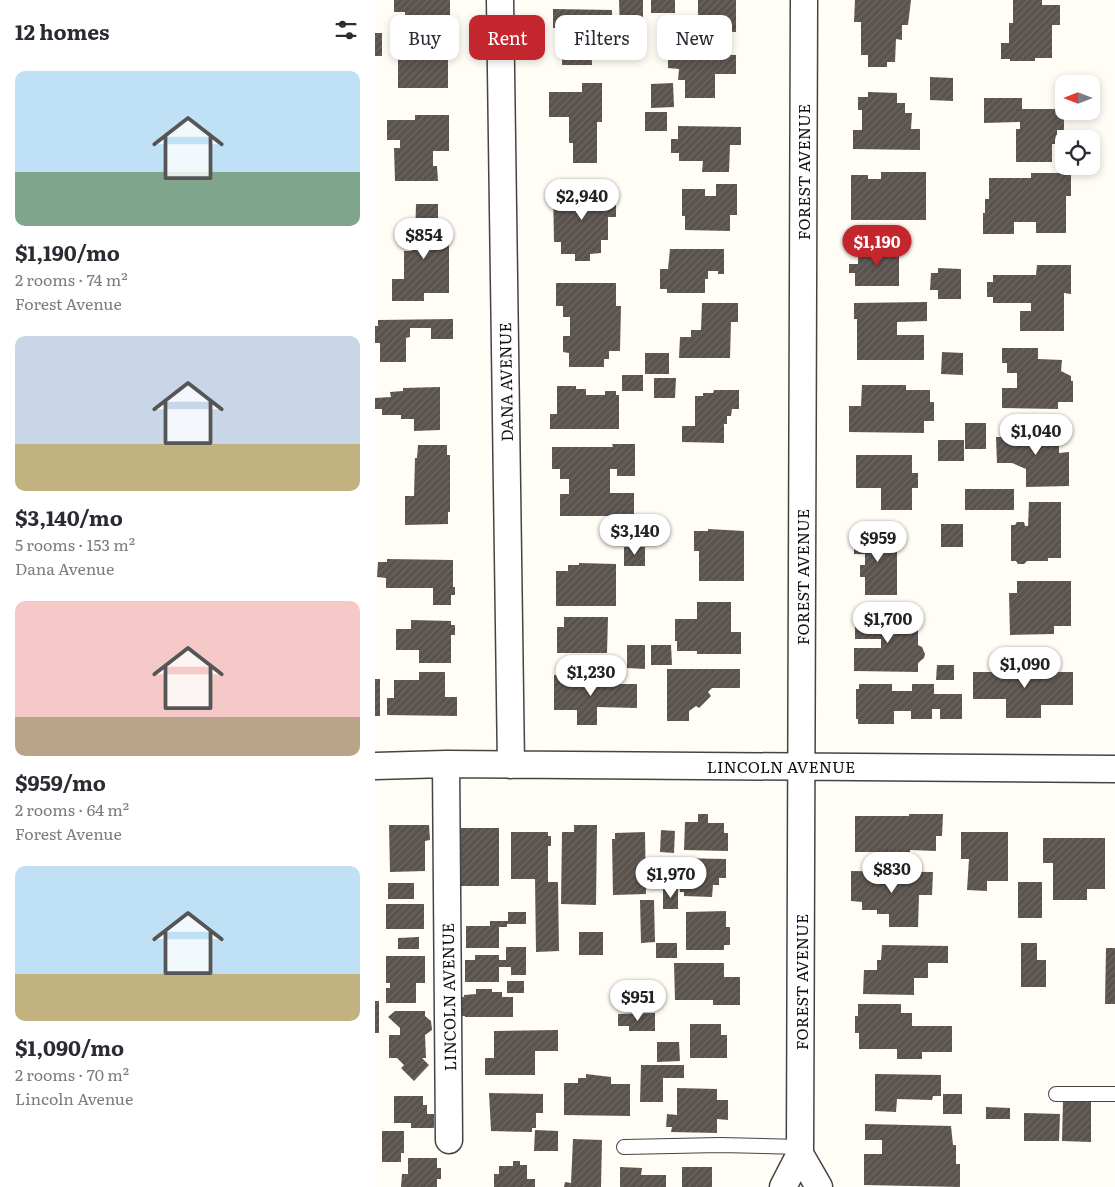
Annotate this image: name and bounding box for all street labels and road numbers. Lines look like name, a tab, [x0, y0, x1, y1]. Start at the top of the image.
street label: FOREST AVENUE	[791, 104, 815, 240]
street label: DANA AVENUE	[492, 322, 518, 442]
street label: FOREST AVENUE	[790, 509, 814, 645]
street label: LINCOLN AVENUE	[707, 754, 855, 778]
street label: FOREST AVENUE	[789, 914, 813, 1050]
street label: LINCOLN AVENUE	[435, 923, 461, 1071]

